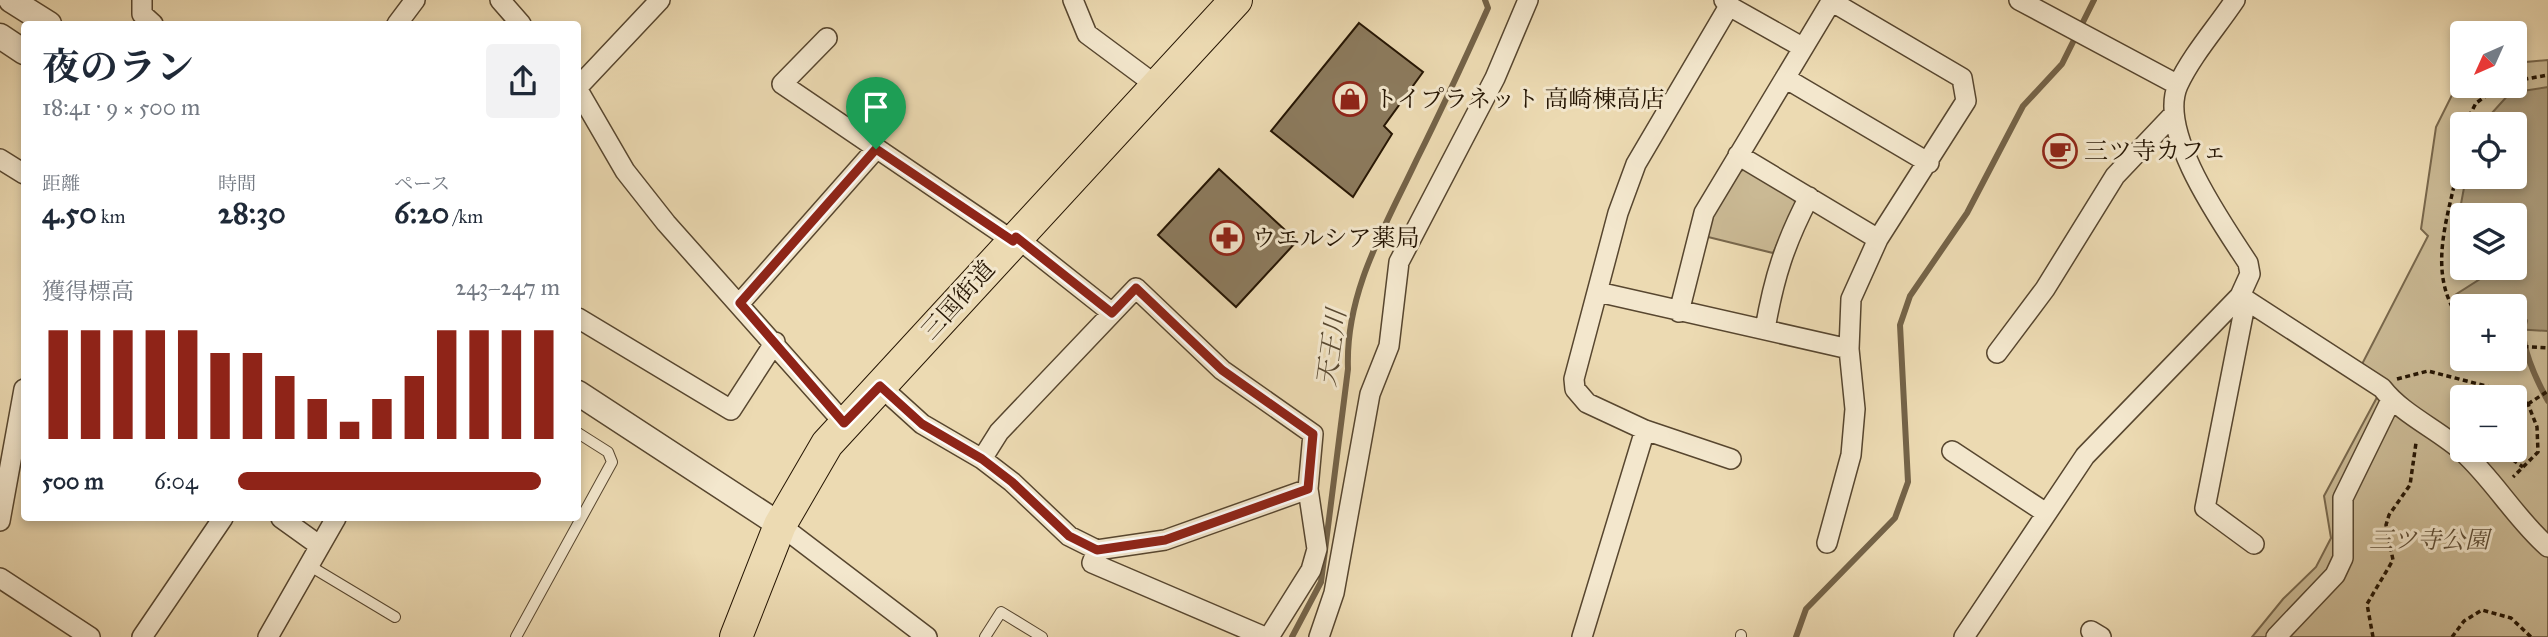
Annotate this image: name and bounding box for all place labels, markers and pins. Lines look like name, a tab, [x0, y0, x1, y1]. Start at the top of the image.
pin	[846, 77, 906, 149]
shop icon: トイプラネット 高崎棟高店	[1331, 80, 1369, 118]
place label: トイプラネット 高崎棟高店	[1374, 84, 1665, 114]
cafe icon: 三ツ寺カフェ	[2041, 132, 2079, 170]
place label: 三ツ寺カフェ	[2084, 136, 2227, 166]
pharmacy icon: ウエルシア薬局	[1208, 219, 1246, 257]
place label: ウエルシア薬局	[1252, 223, 1419, 253]

